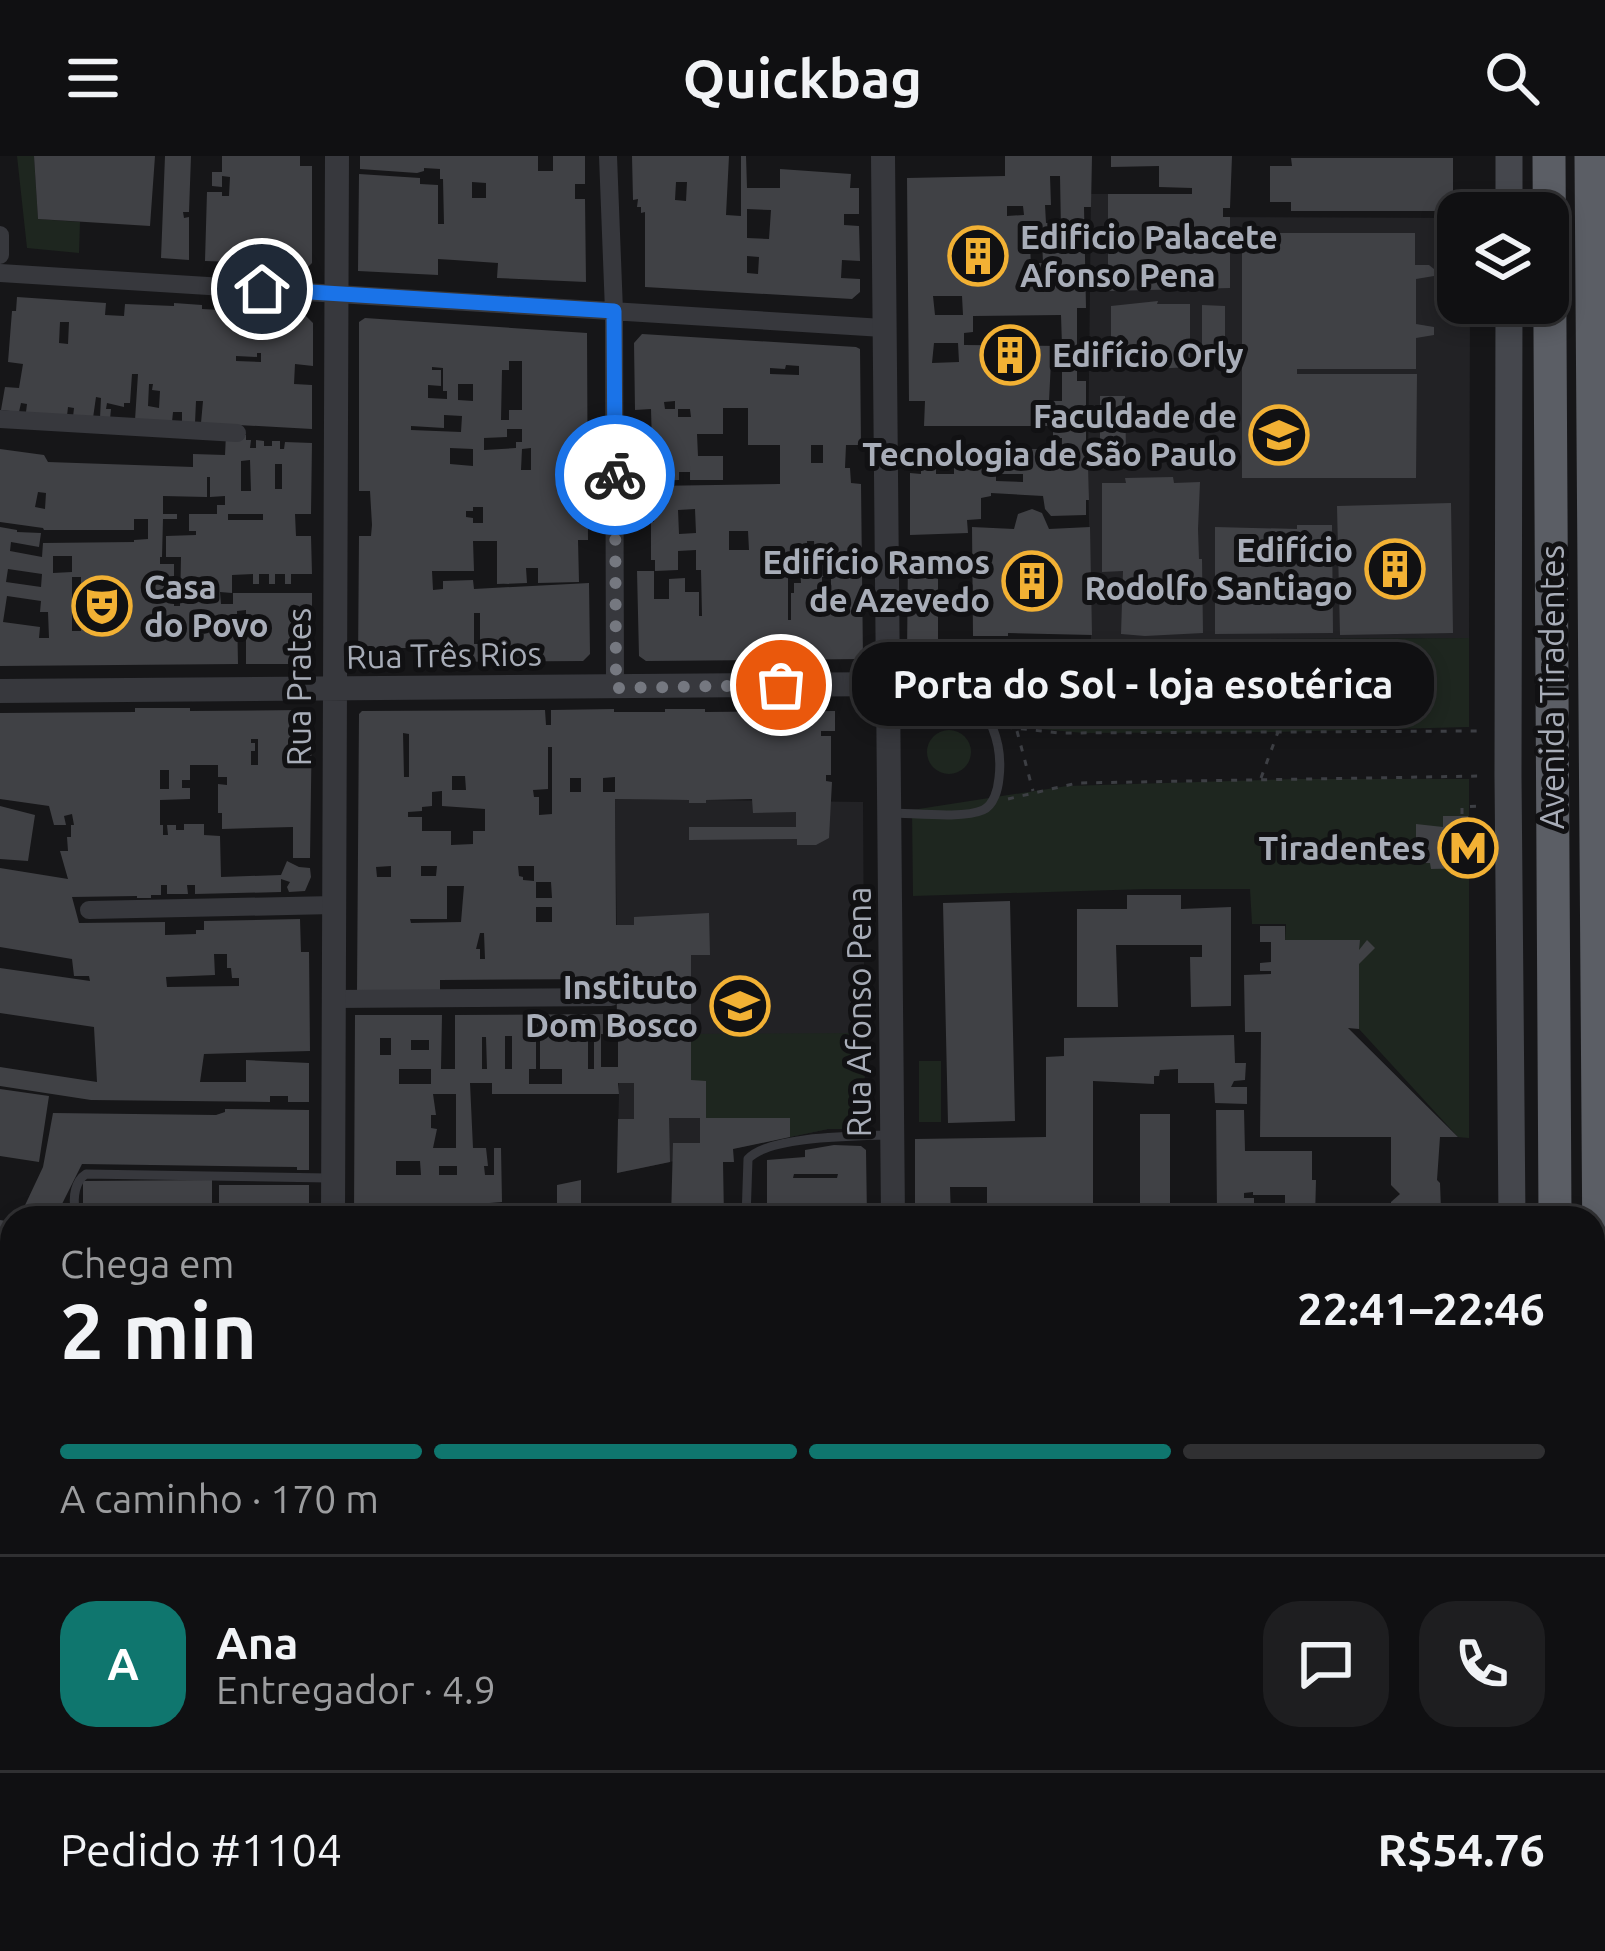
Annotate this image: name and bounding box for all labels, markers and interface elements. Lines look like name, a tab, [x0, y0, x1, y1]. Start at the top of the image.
icon: menu	[60, 45, 126, 111]
icon: search	[1479, 45, 1545, 111]
text: Quickbag	[683, 48, 922, 108]
map controls	[1437, 192, 1569, 324]
button: layers	[1437, 192, 1569, 324]
place label: Edificio Palacete Afonso Pena	[1020, 218, 1278, 293]
building icon: Edificio Palacete Afonso Pena	[947, 225, 1009, 287]
pin	[211, 238, 313, 340]
icon: home	[229, 256, 295, 322]
building icon: Edifício Orly	[979, 324, 1041, 386]
place label: Edifício Orly	[1052, 336, 1244, 373]
place label: Faculdade de Tecnologia de São Paulo	[862, 397, 1237, 472]
school or university icon: Faculdade de Tecnologia de São Paulo	[1248, 404, 1310, 466]
courier	[555, 415, 675, 535]
icon: bike	[582, 442, 648, 508]
place label: Edifício Rodolfo Santiago	[1085, 531, 1353, 606]
building icon: Edifício Rodolfo Santiago	[1364, 538, 1426, 600]
place label: Edifício Ramos de Azevedo	[763, 543, 990, 618]
street label: Avenida Tiradentes	[1533, 545, 1570, 829]
building icon: Edifício Ramos de Azevedo	[1001, 550, 1063, 612]
place label: Casa do Povo	[144, 568, 269, 643]
theatre icon: Casa do Povo	[71, 575, 133, 637]
street label: Rua Prates	[280, 608, 317, 766]
street label: Rua Três Rios	[346, 634, 542, 675]
pin	[730, 634, 832, 736]
callout: Porta do Sol - loja esotérica	[853, 643, 1435, 727]
icon: bag	[748, 652, 814, 718]
text: Porta do Sol - loja esotérica	[892, 662, 1394, 705]
metro station icon: Tiradentes	[1437, 817, 1499, 879]
place label: Tiradentes	[1259, 829, 1426, 866]
street label: Rua Afonso Pena	[840, 887, 877, 1137]
place label: Instituto Dom Bosco	[525, 968, 698, 1043]
school or university icon: Instituto Dom Bosco	[709, 975, 771, 1037]
text: Chega em	[60, 1242, 234, 1285]
text: 22:41–22:46	[1297, 1283, 1545, 1334]
text: 2 min	[60, 1286, 257, 1374]
text: A caminho · 170 m	[60, 1477, 379, 1520]
button: chat	[1263, 1601, 1389, 1727]
button: phone	[1419, 1601, 1545, 1727]
text: Ana	[216, 1617, 298, 1668]
text: A	[107, 1638, 139, 1689]
text: Entregador · 4.9	[216, 1668, 496, 1711]
text: Pedido #1104	[60, 1824, 342, 1875]
text: R$54.76	[1378, 1824, 1545, 1875]

